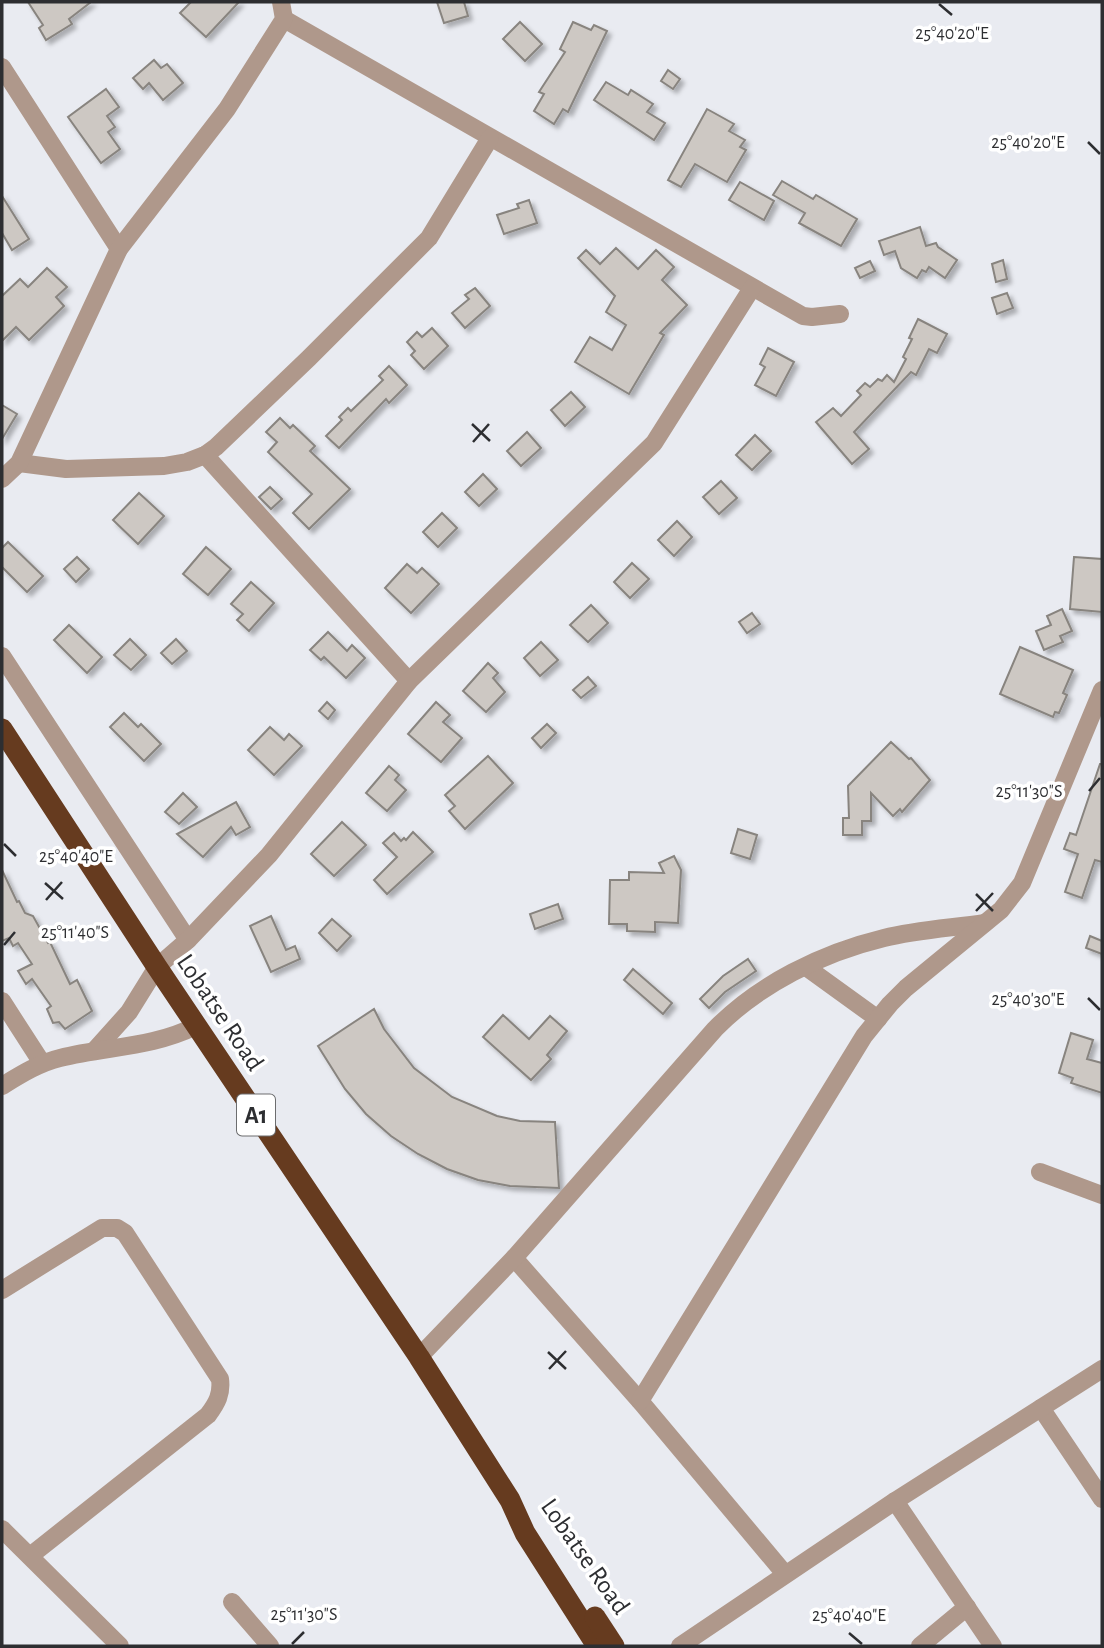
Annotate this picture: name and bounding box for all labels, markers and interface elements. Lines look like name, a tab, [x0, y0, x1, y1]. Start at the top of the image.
text: 25°40'20"E	[915, 25, 989, 43]
text: 25°40'20"E	[991, 134, 1065, 152]
text: 25°11'30"S	[996, 783, 1062, 801]
text: 25°40'40"E	[39, 848, 113, 866]
text: 25°11'40"S	[41, 924, 109, 942]
street label: Lobatse Road	[172, 950, 269, 1076]
text: 25°40'30"E	[992, 991, 1065, 1009]
road number: A1	[237, 1094, 275, 1135]
street label: Lobatse Road	[536, 1494, 634, 1619]
text: 25°11'30"S	[271, 1606, 337, 1624]
text: 25°40'40"E	[812, 1607, 886, 1625]

